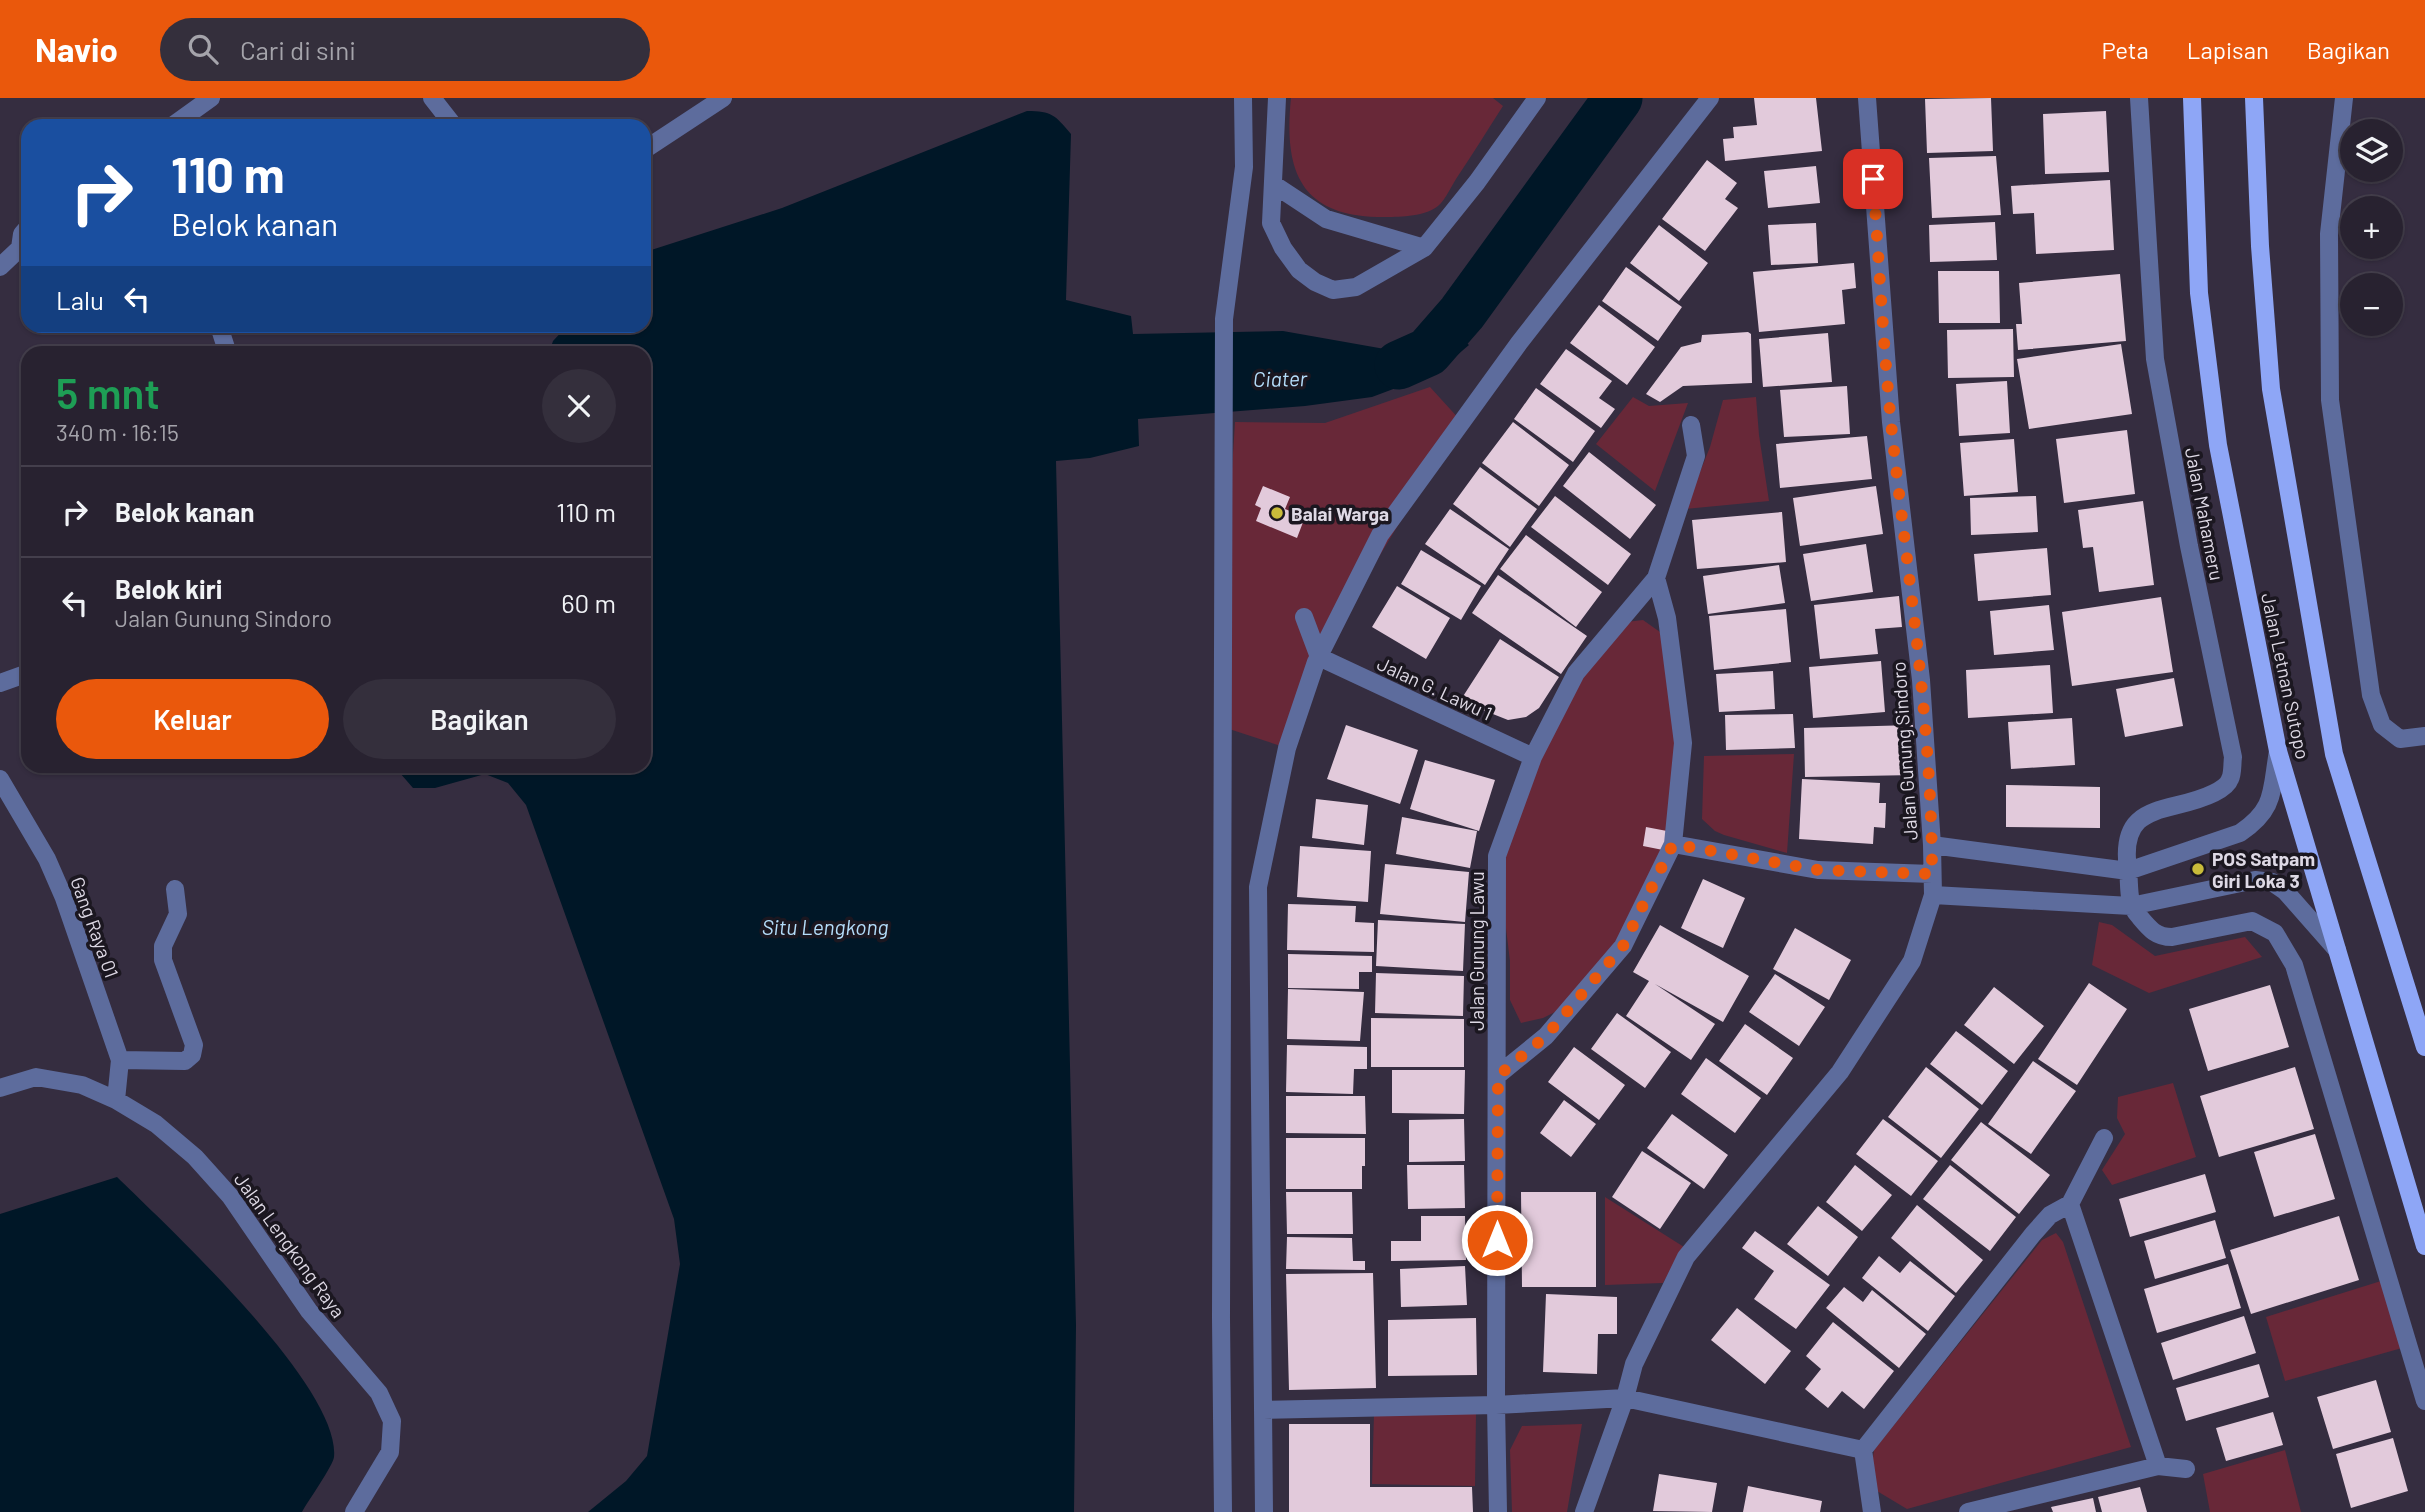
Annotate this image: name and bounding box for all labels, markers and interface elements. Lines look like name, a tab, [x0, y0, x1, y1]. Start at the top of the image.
search box	[160, 18, 650, 81]
text: Navio	[35, 29, 118, 69]
icon: search	[184, 30, 222, 68]
text: Cari di sini	[240, 34, 356, 65]
text: Peta	[2101, 35, 2149, 64]
text: Lapisan	[2187, 35, 2269, 64]
text: Bagikan	[2307, 35, 2390, 64]
map controls	[2340, 119, 2403, 336]
button: layers	[2340, 119, 2403, 182]
text: 110 m	[171, 144, 285, 203]
icon: right	[56, 147, 147, 238]
pin	[1843, 149, 1903, 209]
icon: arrive	[1854, 160, 1892, 198]
button: +	[2340, 196, 2403, 259]
text: Belok kanan	[171, 204, 338, 242]
button: −	[2340, 273, 2403, 336]
icon: left	[118, 280, 156, 318]
text: Lalu	[56, 284, 104, 315]
water label: Ciater	[1253, 365, 1308, 391]
text: 5 mnt	[56, 367, 160, 417]
button: close	[542, 369, 616, 443]
text: 340 m · 16:15	[56, 418, 179, 446]
street label: Jalan Mahameru	[2181, 446, 2229, 582]
icon: right	[56, 493, 94, 531]
text: Belok kanan	[115, 496, 254, 527]
text: 110 m	[556, 496, 616, 527]
place label: Balai Warga	[1291, 502, 1389, 525]
marker: Balai Warga	[1269, 505, 1285, 521]
text: Belok kiri	[115, 573, 222, 604]
icon: left	[56, 584, 94, 622]
text: 60 m	[561, 587, 616, 618]
street label: Jalan Letnan Sutopo	[2257, 591, 2315, 761]
text: Jalan Gunung Sindoro	[115, 604, 332, 632]
street label: Jalan G. Lawu 1	[1374, 651, 1496, 725]
street label: Jalan Gunung Sindoro	[1886, 661, 1922, 841]
button: Keluar	[56, 679, 329, 759]
button: Bagikan	[343, 679, 616, 759]
place label: POS Satpam Giri Loka 3	[2212, 847, 2315, 892]
marker: POS Satpam Giri Loka 3	[2190, 861, 2206, 877]
street label: Jalan Gunung Lawu	[1465, 871, 1488, 1031]
street label: Gang Raya 01	[66, 873, 124, 981]
water label: Situ Lengkong	[762, 914, 888, 939]
street label: Jalan Lengkong Raya	[230, 1168, 350, 1322]
position arrow	[1460, 1203, 1534, 1277]

